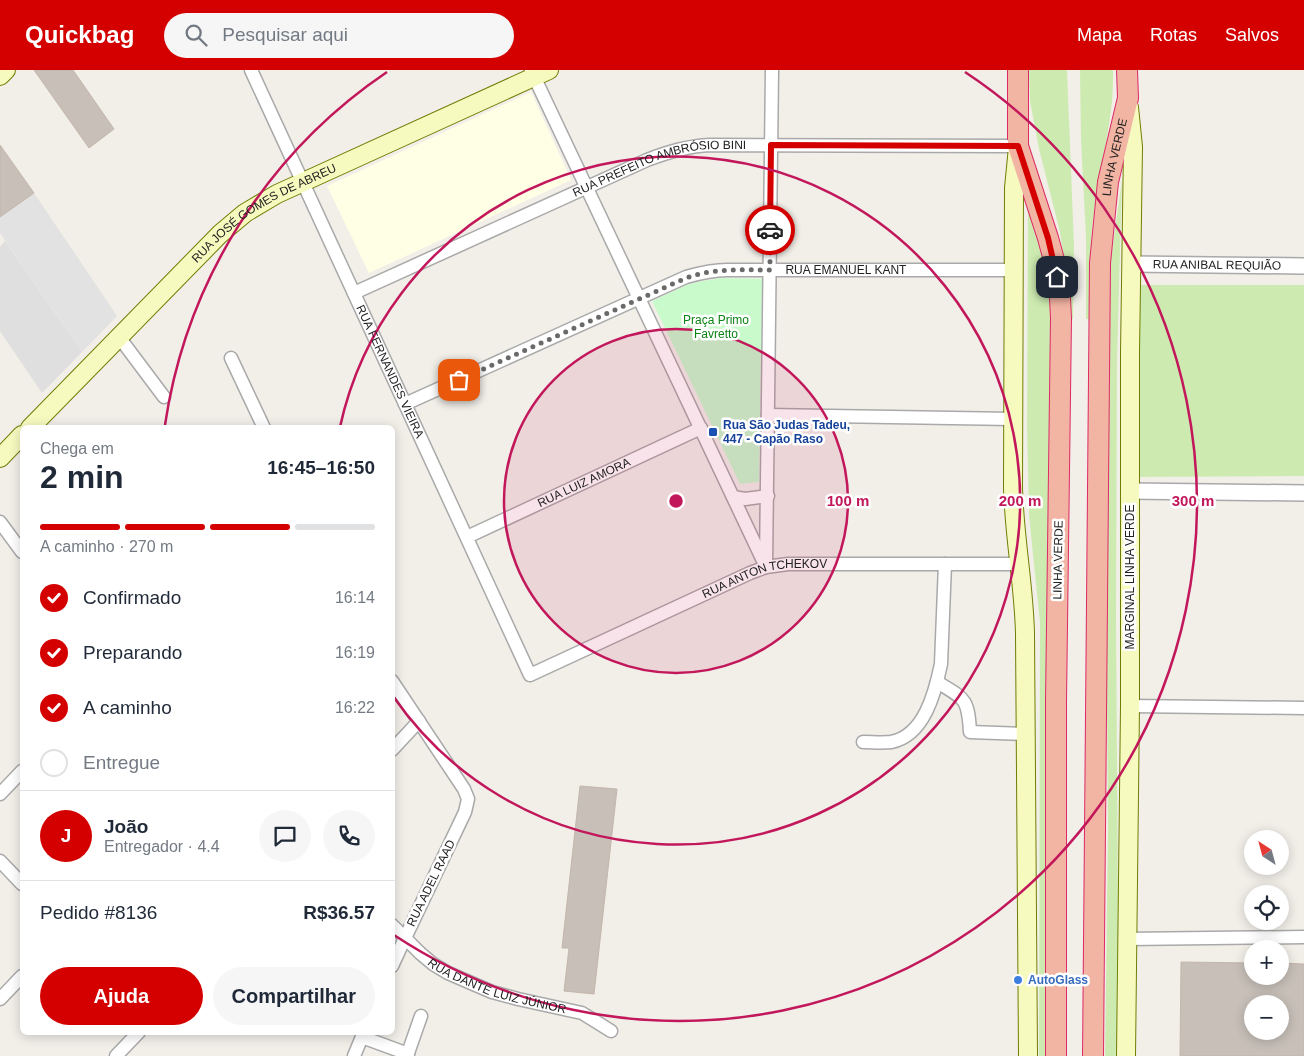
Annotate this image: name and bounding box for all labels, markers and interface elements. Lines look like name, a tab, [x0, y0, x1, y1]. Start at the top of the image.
search box	[164, 13, 514, 58]
text: Quickbag	[25, 21, 134, 48]
icon: search	[182, 21, 210, 49]
text: Pesquisar aqui	[222, 24, 348, 45]
text: Mapa	[1077, 25, 1122, 45]
text: Rotas	[1150, 25, 1197, 45]
text: Salvos	[1225, 25, 1279, 45]
street label: LINHA VERDE	[1100, 117, 1130, 197]
street label: RUA PREFEITO AMBRÓSIO BINI	[571, 138, 746, 200]
street label: RUA JOSÉ GOMES DE ABREU	[189, 161, 338, 266]
courier	[745, 205, 795, 255]
icon: car	[756, 216, 784, 244]
pin	[1036, 256, 1078, 298]
street label: RUA ANIBAL REQUIÃO	[1153, 257, 1281, 273]
street label: RUA EMANUEL KANT	[785, 263, 907, 277]
icon: home	[1043, 263, 1071, 291]
street label: RUA FERNANDES VIEIRA	[353, 303, 427, 440]
park label: Praça Primo Favretto	[683, 313, 749, 341]
pin	[438, 359, 480, 401]
icon: bag	[445, 366, 473, 394]
place label: Rua São Judas Tadeu, 447 - Capão Raso	[723, 418, 850, 446]
marker: Rua São Judas Tadeu, 447 - Capão Raso	[707, 426, 719, 438]
text: Chega em	[40, 440, 114, 457]
street label: RUA LUIZ AMORA	[535, 455, 633, 510]
text: 16:45–16:50	[267, 457, 375, 478]
text: 2 min	[40, 459, 124, 495]
centre of rings	[667, 492, 685, 510]
text: 100 m	[827, 492, 869, 509]
text: 200 m	[999, 492, 1041, 509]
text: 300 m	[1172, 492, 1214, 509]
street label: MARGINAL LINHA VERDE	[1123, 505, 1137, 649]
street label: LINHA VERDE	[1050, 520, 1066, 600]
text: A caminho · 270 m	[40, 538, 173, 555]
street label: RUA ANTON TCHEKOV	[700, 557, 827, 601]
icon: check	[40, 584, 68, 612]
text: Confirmado	[83, 587, 181, 608]
text: 16:14	[335, 589, 375, 606]
icon: check	[40, 639, 68, 667]
text: Preparando	[83, 642, 182, 663]
text: 16:19	[335, 644, 375, 661]
icon: check	[40, 694, 68, 722]
text: A caminho	[83, 697, 172, 718]
text: 16:22	[335, 699, 375, 716]
text: Entregue	[83, 752, 160, 773]
button: chat	[259, 810, 311, 862]
button: phone	[323, 810, 375, 862]
text: João	[104, 816, 148, 837]
text: J	[61, 825, 71, 846]
north arrow	[1244, 830, 1289, 875]
map controls	[1244, 830, 1289, 1040]
street label: RUA ADEL RAAD	[404, 837, 458, 929]
text: Entregador · 4.4	[104, 838, 220, 855]
button: locate	[1244, 885, 1289, 930]
text: Pedido #8136	[40, 902, 157, 923]
text: R$36.57	[303, 902, 375, 923]
button: +	[1244, 940, 1289, 985]
street label: RUA DANTE LUIZ JÚNIOR	[425, 956, 568, 1016]
button: Ajuda	[40, 967, 203, 1025]
button: Compartilhar	[213, 967, 375, 1025]
place label: AutoGlass	[1028, 973, 1088, 987]
marker: AutoGlass	[1012, 974, 1024, 986]
button: −	[1244, 995, 1289, 1040]

